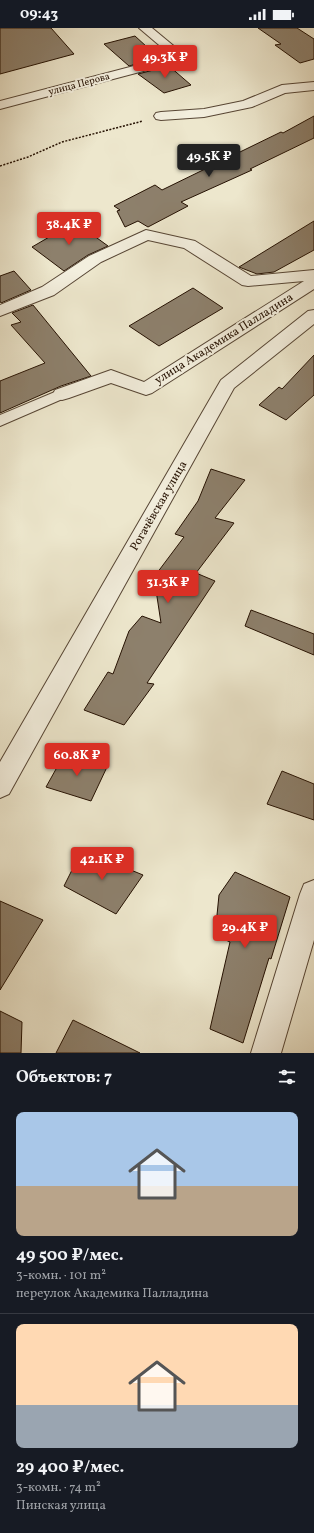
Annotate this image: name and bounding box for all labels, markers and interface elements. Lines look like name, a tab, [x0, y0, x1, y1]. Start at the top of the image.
text: 09:43	[20, 4, 58, 25]
pin: 49.3K ₽	[128, 45, 202, 79]
text: 49.3K ₽	[142, 49, 188, 67]
street label: улица Перова	[47, 69, 111, 99]
pin: 49.5K ₽	[172, 144, 246, 178]
text: 49.5K ₽	[186, 148, 232, 166]
pin: 38.4K ₽	[32, 212, 106, 246]
text: 38.4K ₽	[46, 216, 92, 234]
street label: улица Академика Палладина	[152, 290, 296, 388]
street label: Рогачёвская улица	[127, 458, 191, 554]
pin: 31.3K ₽	[131, 570, 205, 604]
text: 31.3K ₽	[147, 574, 189, 592]
pin: 60.8K ₽	[40, 743, 114, 777]
text: 60.8K ₽	[54, 747, 100, 765]
pin: 42.1K ₽	[65, 847, 139, 881]
text: 42.1K ₽	[80, 851, 124, 869]
pin: 29.4K ₽	[208, 915, 282, 949]
text: 29.4K ₽	[222, 919, 268, 937]
text: Объектов: 7	[16, 1066, 112, 1089]
icon: filters	[276, 1066, 298, 1088]
icon: home	[121, 1138, 193, 1210]
text: 49 500 ₽/мес.	[16, 1244, 124, 1267]
text: 3-комн. · 101 m²	[16, 1267, 106, 1285]
text: переулок Академика Палладина	[16, 1285, 209, 1303]
icon: home	[121, 1350, 193, 1422]
text: 29 400 ₽/мес.	[16, 1456, 124, 1479]
text: 3-комн. · 74 m²	[16, 1479, 101, 1497]
text: Пинская улица	[16, 1497, 106, 1515]

